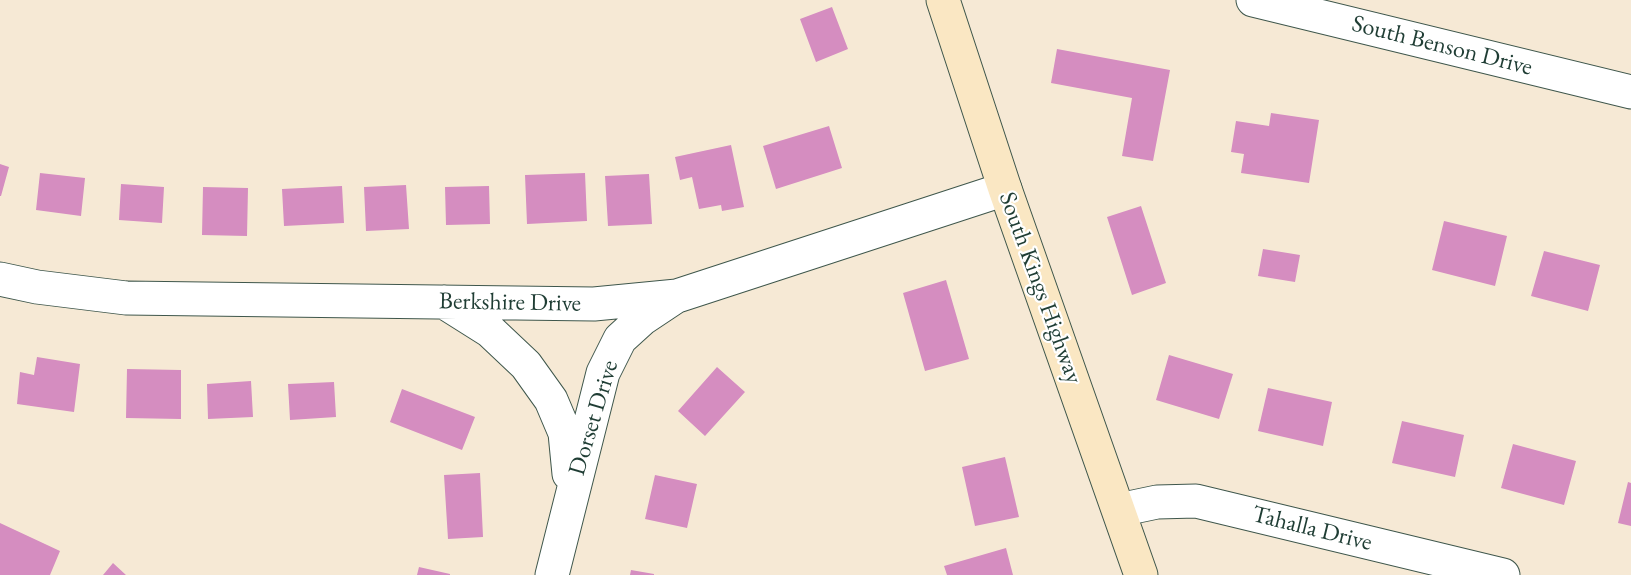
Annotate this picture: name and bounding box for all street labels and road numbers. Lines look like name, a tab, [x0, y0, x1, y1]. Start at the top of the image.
street label: South Benson Drive	[1349, 10, 1535, 82]
street label: South Kings Highway	[992, 188, 1088, 388]
street label: Berkshire Drive	[439, 287, 581, 319]
street label: Dorset Drive	[563, 357, 625, 479]
street label: Tahalla Drive	[1249, 500, 1375, 558]

